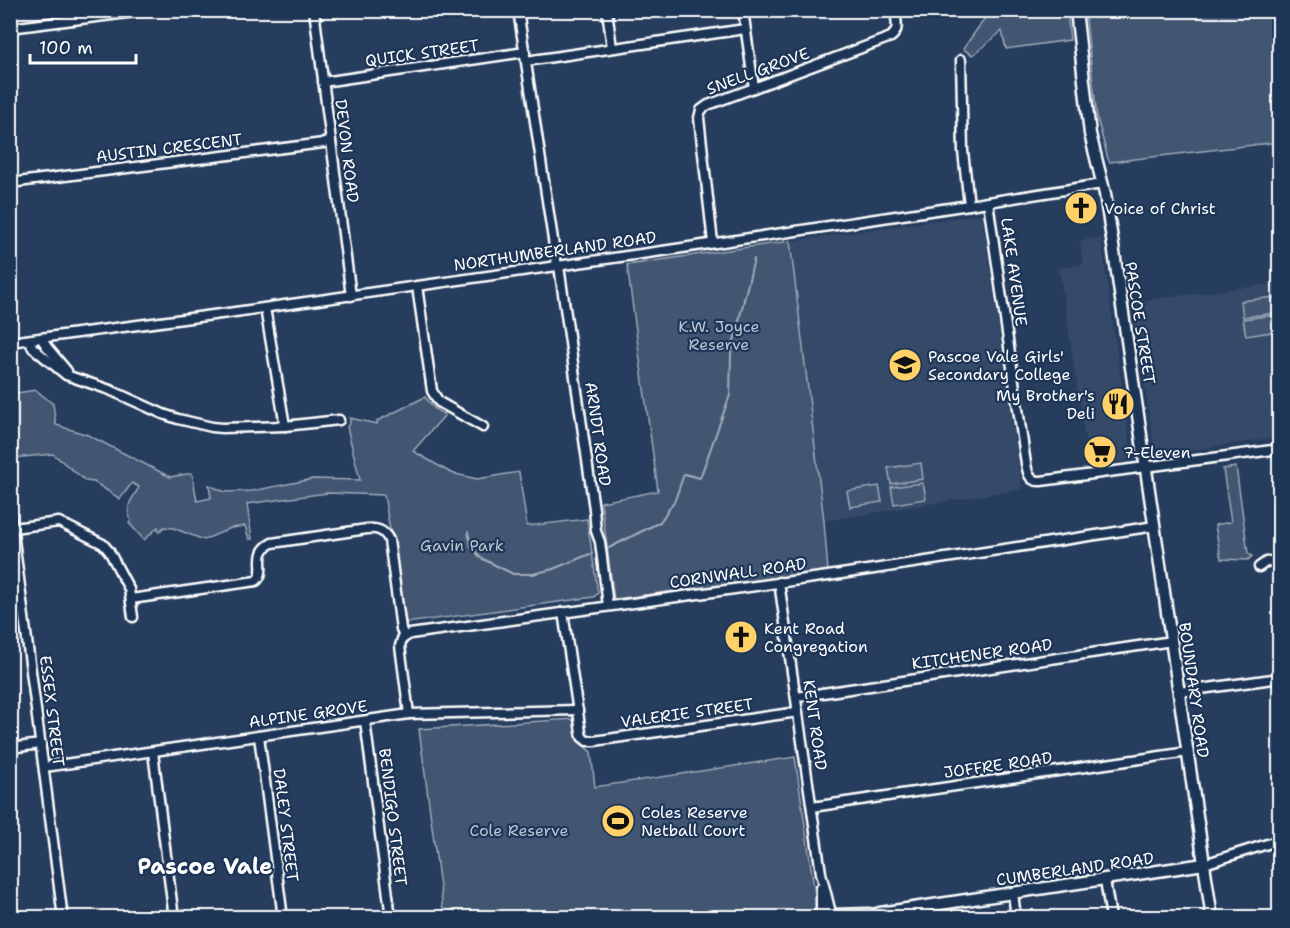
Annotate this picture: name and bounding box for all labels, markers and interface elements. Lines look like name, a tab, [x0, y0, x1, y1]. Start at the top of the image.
scale bar	[30, 27, 136, 65]
street label: QUICK STREET	[364, 35, 480, 71]
text: 100 m	[39, 36, 93, 60]
street label: SNELL GROVE	[704, 43, 812, 99]
street label: DEVON ROAD	[330, 98, 364, 204]
street label: AUSTIN CRESCENT	[95, 129, 244, 167]
church icon: Voice of Christ	[1063, 190, 1099, 226]
place label: Voice of Christ	[1104, 198, 1216, 219]
street label: LAKE AVENUE	[996, 216, 1032, 328]
street label: NORTHUMBERLAND ROAD	[452, 226, 658, 276]
street label: PASCOE STREET	[1120, 260, 1160, 386]
park label: K.W. Joyce Reserve	[678, 316, 760, 355]
place label: Pascoe Vale Girls' Secondary College	[928, 346, 1071, 385]
school or university icon: Pascoe Vale Girls' Secondary College	[887, 347, 923, 383]
street label: ARNDT ROAD	[580, 381, 616, 487]
place label: My Brother's Deli	[996, 385, 1095, 424]
restaurant icon: My Brother's Deli	[1100, 386, 1136, 422]
supermarket icon: 7-Eleven	[1082, 434, 1118, 470]
place label: 7-Eleven	[1123, 442, 1191, 463]
park label: Gavin Park	[420, 535, 504, 556]
street label: CORNWALL ROAD	[668, 553, 808, 593]
place label: Kent Road Congregation	[764, 618, 868, 657]
church icon: Kent Road Congregation	[723, 619, 759, 655]
street label: BOUNDARY ROAD	[1174, 621, 1214, 759]
street label: KITCHENER ROAD	[910, 634, 1054, 674]
street label: ESSEX STREET	[35, 654, 69, 768]
street label: KENT ROAD	[798, 678, 832, 772]
street label: VALERIE STREET	[619, 693, 755, 733]
street label: ALPINE GROVE	[247, 695, 369, 733]
street label: BENDIGO STREET	[374, 747, 412, 887]
street label: JOFFRE ROAD	[942, 747, 1054, 783]
street label: DALEY STREET	[269, 767, 303, 883]
place label: Coles Reserve Netball Court	[641, 802, 748, 841]
sports icon: Coles Reserve Netball Court	[600, 803, 636, 839]
park label: Cole Reserve	[469, 820, 569, 841]
street label: CUMBERLAND ROAD	[995, 848, 1155, 890]
district label: Pascoe Vale	[137, 852, 273, 881]

